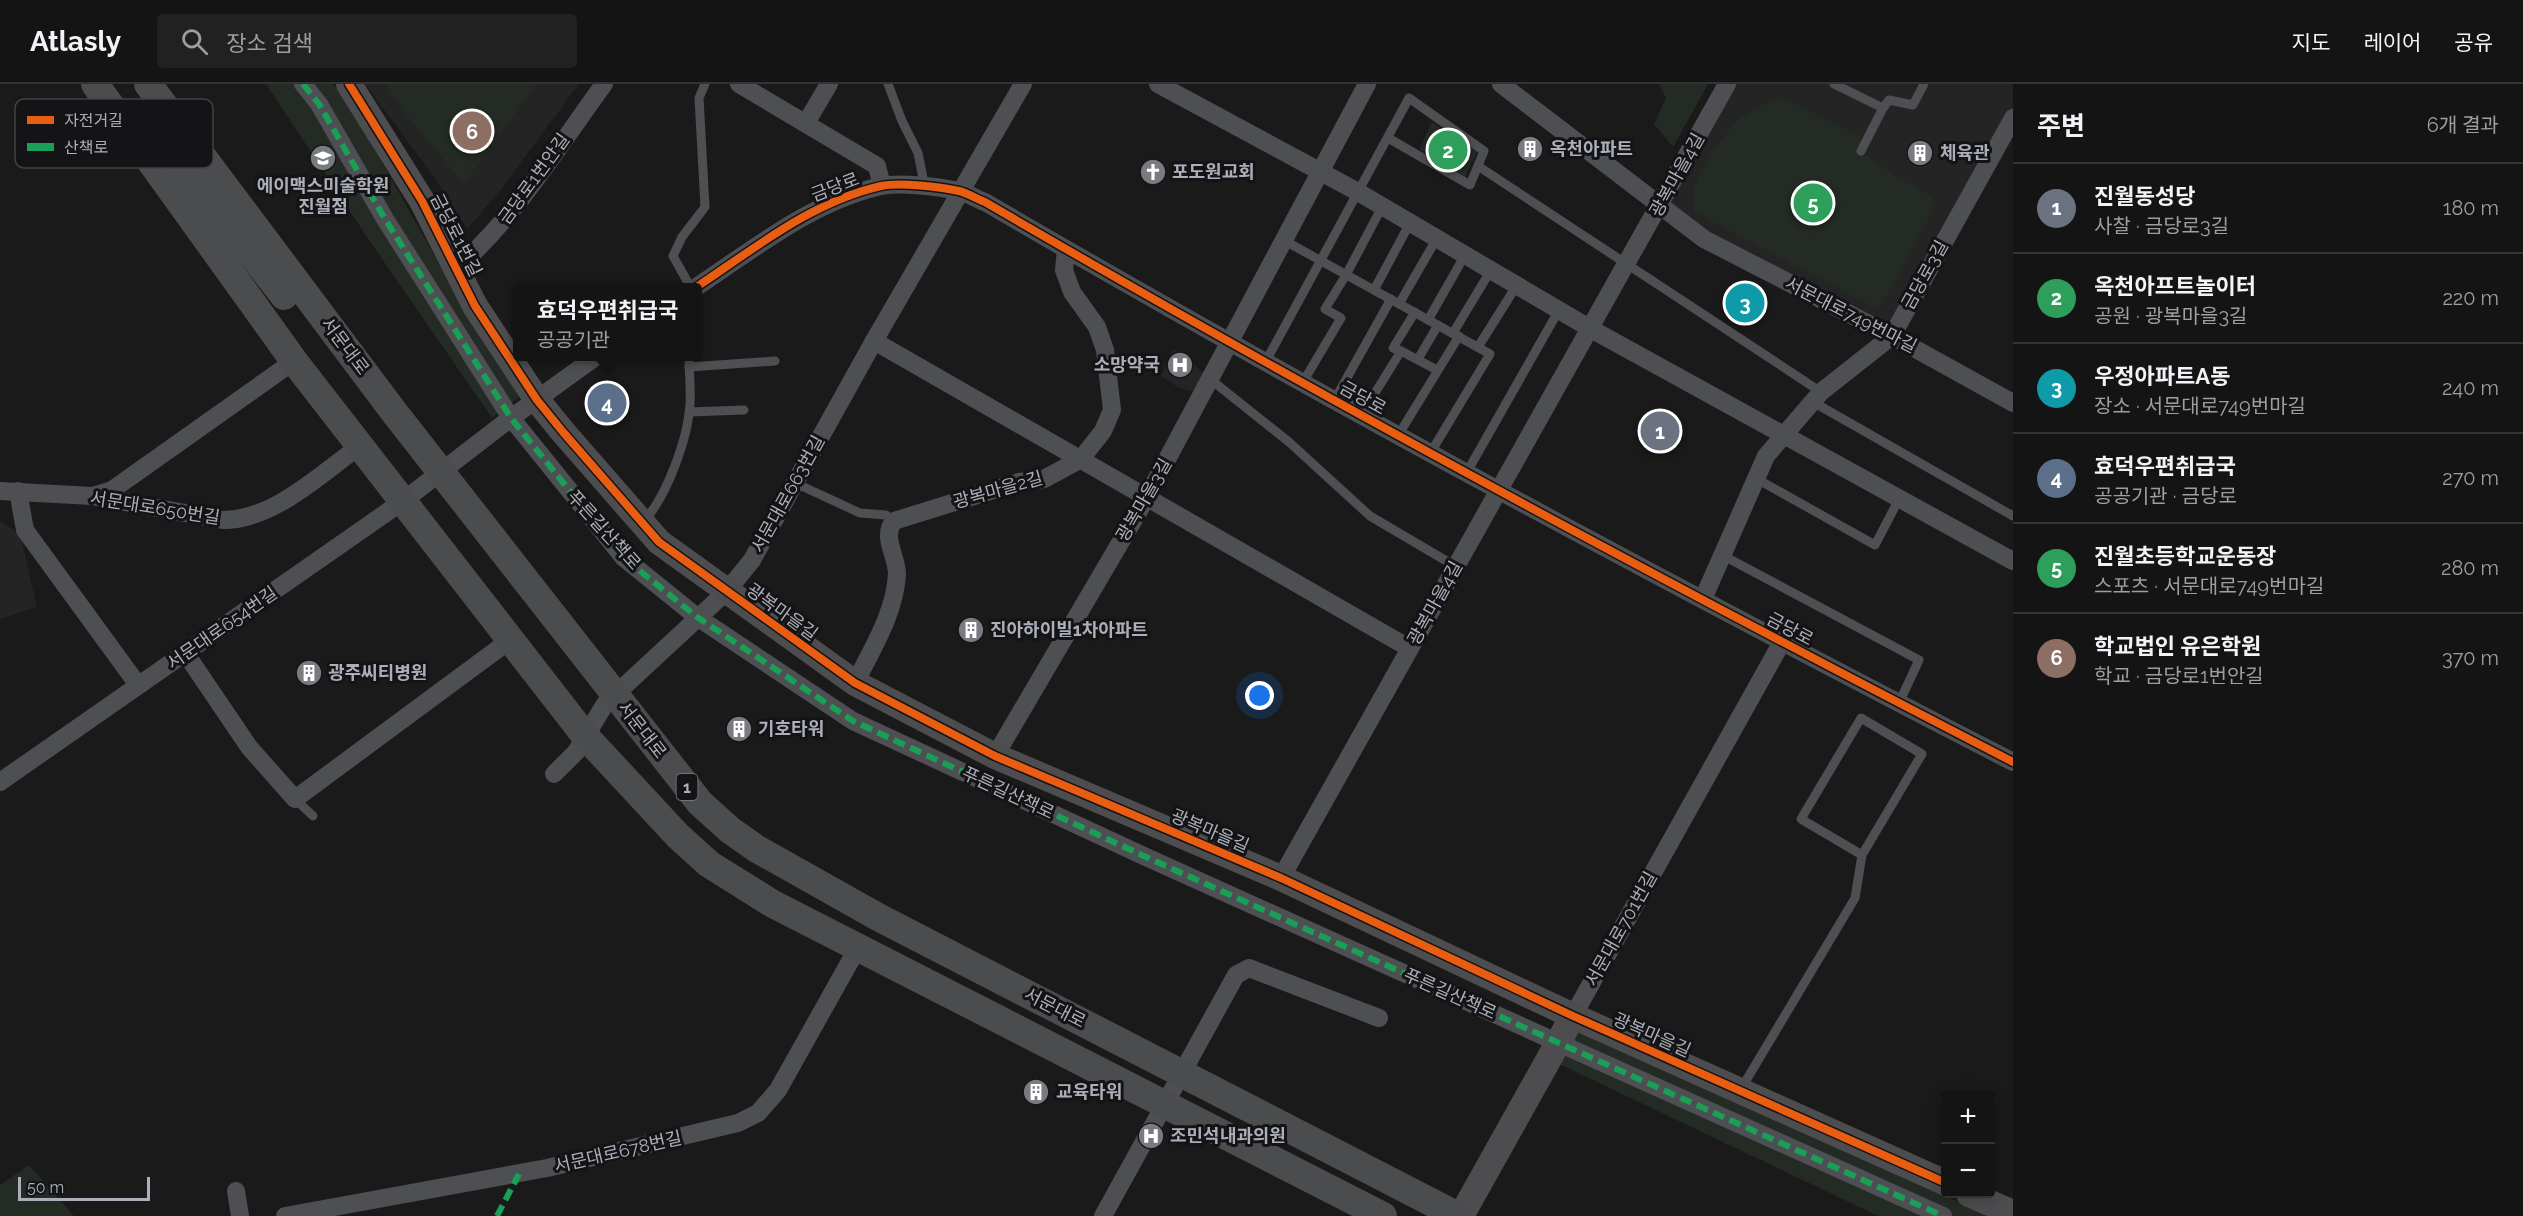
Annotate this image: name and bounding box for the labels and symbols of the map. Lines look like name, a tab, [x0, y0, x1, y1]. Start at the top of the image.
legend	[15, 99, 213, 168]
pin: 6	[452, 108, 492, 154]
text: 자전거길	[64, 111, 123, 130]
pin: 2	[1428, 128, 1468, 172]
street label: 금당로1번안길	[494, 129, 574, 228]
street label: 광복마을4길	[1645, 129, 1708, 220]
building icon: 옥천아파트	[1515, 134, 1545, 164]
text: 산책로	[64, 138, 108, 157]
place label: 옥천아파트	[1550, 138, 1633, 159]
building icon: 체육관	[1905, 138, 1935, 168]
place label: 체육관	[1940, 142, 1990, 163]
school or university icon: 에이맥스미술학원 진월점	[308, 143, 338, 173]
church icon: 포도원교회	[1138, 157, 1168, 187]
place label: 포도원교회	[1172, 161, 1255, 182]
street label: 금당로	[808, 168, 862, 205]
place label: 에이맥스미술학원 진월점	[257, 175, 389, 217]
pin: 5	[1794, 180, 1832, 226]
street label: 금당로1번길	[427, 190, 486, 280]
street label: 금당로3길	[1897, 236, 1952, 313]
street label: 서문대로749번마길	[1782, 272, 1921, 357]
pin: 3	[1726, 280, 1764, 326]
street label: 서문대로	[317, 313, 374, 378]
hospital icon: 소망약국	[1165, 350, 1195, 380]
place label: 소망약국	[1094, 354, 1160, 375]
street label: 금당로	[1336, 376, 1390, 419]
pin: 4	[588, 380, 626, 426]
pin: 1	[1640, 408, 1680, 454]
street label: 서문대로663번길	[747, 432, 828, 556]
street label: 광복마을3길	[1111, 454, 1176, 545]
street label: 광복마을2길	[951, 467, 1045, 512]
street label: 푸른길산책로	[563, 486, 645, 574]
street label: 서문대로650번길	[89, 487, 221, 528]
street label: 광복마을4길	[1403, 557, 1466, 648]
street label: 광복마을길	[743, 579, 822, 644]
street label: 서문대로654번길	[163, 582, 281, 673]
street label: 금당로	[1763, 608, 1817, 649]
building icon: 진아하이빌1차아파트	[956, 615, 986, 645]
place label: 진아하이빌1차아파트	[990, 619, 1148, 640]
building icon: 광주씨티병원	[294, 658, 324, 688]
place label: 광주씨티병원	[328, 662, 427, 683]
your location	[1245, 681, 1274, 710]
street label: 서문대로	[614, 697, 671, 762]
building icon: 기호타워	[724, 714, 754, 744]
place label: 기호타워	[758, 718, 824, 739]
street label: 푸른길산책로	[959, 762, 1058, 823]
road number: 1	[676, 774, 698, 800]
street label: 광복마을길	[1168, 805, 1252, 856]
street label: 서문대로701번길	[1580, 868, 1661, 990]
street label: 푸른길산책로	[1401, 964, 1500, 1023]
street label: 서문대로	[1021, 983, 1090, 1032]
street label: 광복마을길	[1610, 1008, 1694, 1061]
building icon: 교육타워	[1021, 1077, 1051, 1107]
place label: 교육타워	[1056, 1081, 1122, 1102]
hospital icon: 조민석내과의원	[1136, 1121, 1166, 1151]
place label: 조민석내과의원	[1170, 1125, 1286, 1146]
street label: 서문대로678번길	[552, 1127, 684, 1176]
scale bar	[18, 1174, 150, 1202]

